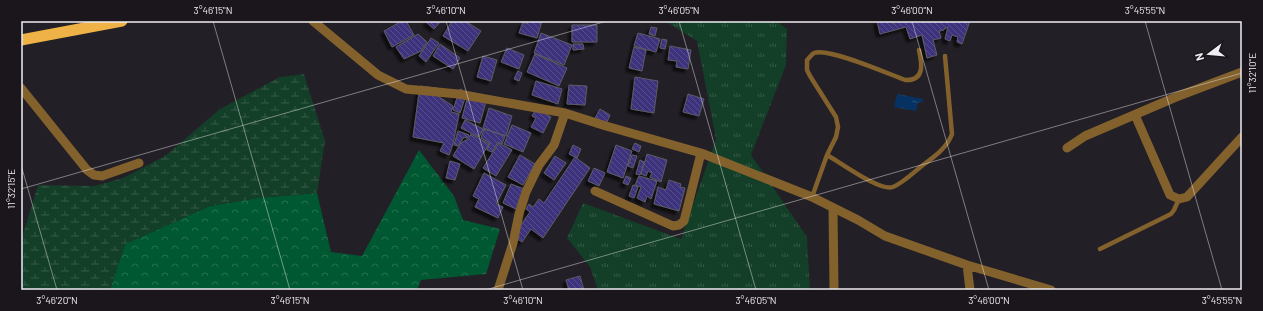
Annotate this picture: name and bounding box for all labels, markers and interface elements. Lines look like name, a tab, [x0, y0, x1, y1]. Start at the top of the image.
text: 3°46'15"N	[194, 4, 232, 16]
text: 3°46'10"N	[426, 4, 466, 16]
text: 3°46'05"N	[658, 4, 700, 16]
text: 3°46'00"N	[891, 4, 933, 16]
text: 3°45'55"N	[1125, 4, 1165, 16]
north arrow	[1189, 34, 1229, 74]
text: N	[1192, 52, 1206, 62]
text: 11°32'10"E	[1246, 53, 1258, 93]
text: 11°32'15"E	[5, 169, 17, 209]
text: 3°46'20"N	[36, 294, 78, 306]
text: 3°46'15"N	[271, 294, 309, 306]
text: 3°46'10"N	[503, 294, 543, 306]
text: 3°46'05"N	[735, 294, 777, 306]
text: 3°46'00"N	[968, 294, 1010, 306]
text: 3°45'55"N	[1202, 294, 1242, 306]

